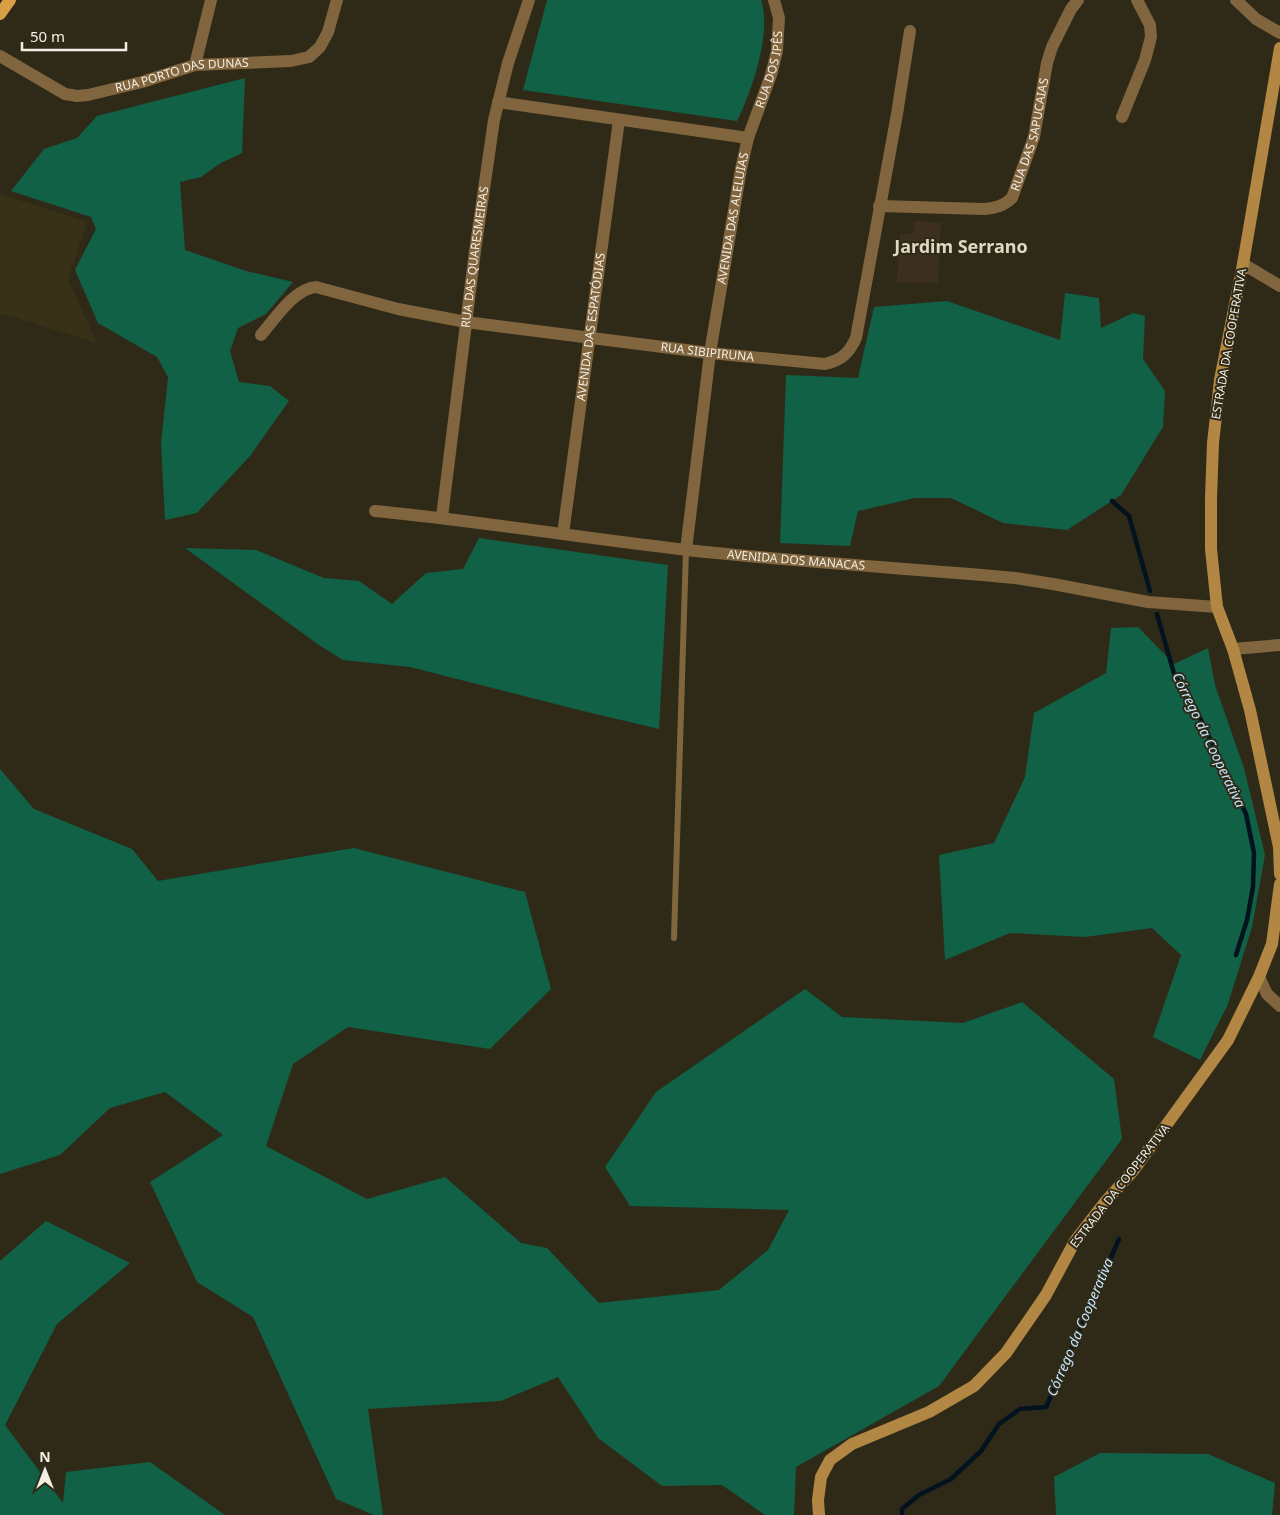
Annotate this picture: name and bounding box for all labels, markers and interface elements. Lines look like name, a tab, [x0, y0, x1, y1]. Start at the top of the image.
scale bar	[22, 20, 126, 52]
text: 50 m	[30, 26, 65, 46]
street label: RUA DOS IPÊS	[751, 30, 786, 110]
street label: RUA PORTO DAS DUNAS	[113, 54, 249, 96]
street label: RUA DAS SAPUCAIAS	[1006, 76, 1052, 193]
street label: AVENIDA DAS ALELUIAS	[713, 150, 753, 286]
street label: RUA DAS QUARESMEIRAS	[457, 185, 492, 329]
district label: Jardim Serrano	[892, 234, 1028, 258]
street label: AVENIDA DAS ESPATÓDIAS	[572, 251, 609, 402]
street label: ESTRADA DA COOPERATIVA	[1207, 267, 1250, 421]
street label: RUA SIBIPIRUNA	[660, 338, 755, 365]
street label: AVENIDA DOS MANACAS	[726, 545, 866, 574]
water label: Córrego da Cooperativa	[1168, 669, 1251, 811]
street label: ESTRADA DA COOPERATIVA	[1066, 1120, 1174, 1251]
water label: Córrego da Cooperativa	[1042, 1255, 1117, 1399]
north arrow	[20, 1445, 70, 1495]
text: N	[39, 1447, 51, 1466]

